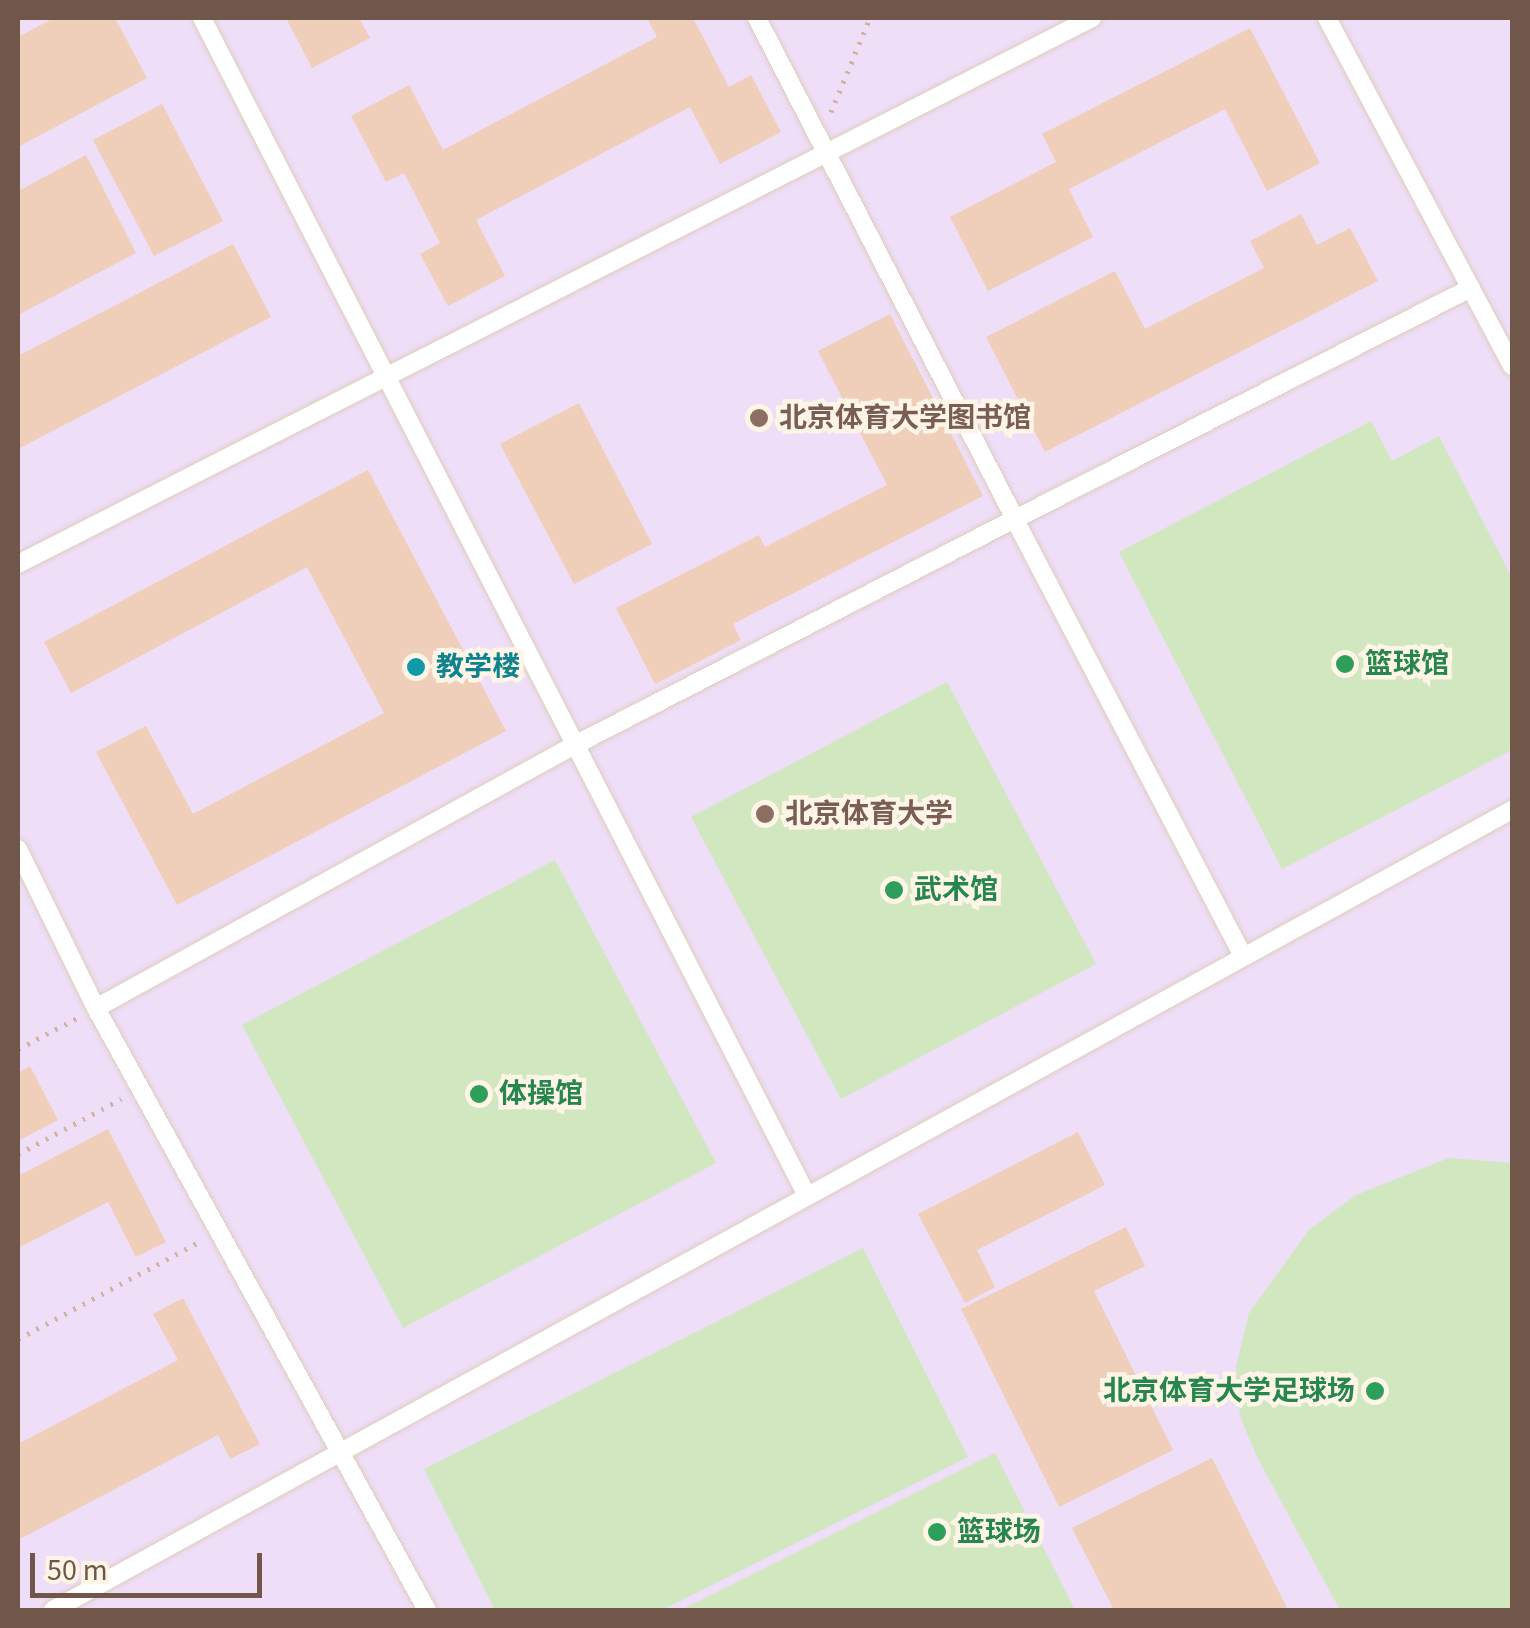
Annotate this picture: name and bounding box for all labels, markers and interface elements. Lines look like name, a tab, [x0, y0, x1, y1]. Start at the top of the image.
place label: 北京体育大学图书馆	[779, 401, 1031, 435]
marker: 北京体育大学图书馆	[748, 407, 770, 429]
place label: 篮球馆	[1365, 647, 1449, 681]
place label: 教学楼	[436, 650, 520, 684]
marker: 篮球馆	[1334, 653, 1356, 675]
marker: 教学楼	[405, 656, 427, 678]
place label: 北京体育大学	[785, 797, 953, 831]
marker: 北京体育大学	[754, 803, 776, 825]
place label: 武术馆	[914, 873, 998, 907]
marker: 武术馆	[883, 879, 905, 901]
place label: 体操馆	[499, 1077, 583, 1111]
marker: 体操馆	[468, 1083, 490, 1105]
place label: 北京体育大学足球场	[1103, 1374, 1355, 1408]
marker: 北京体育大学足球场	[1364, 1380, 1386, 1402]
place label: 篮球场	[957, 1515, 1041, 1549]
marker: 篮球场	[926, 1521, 948, 1543]
scale bar	[35, 1533, 268, 1595]
text: 50 m	[47, 1549, 108, 1592]

